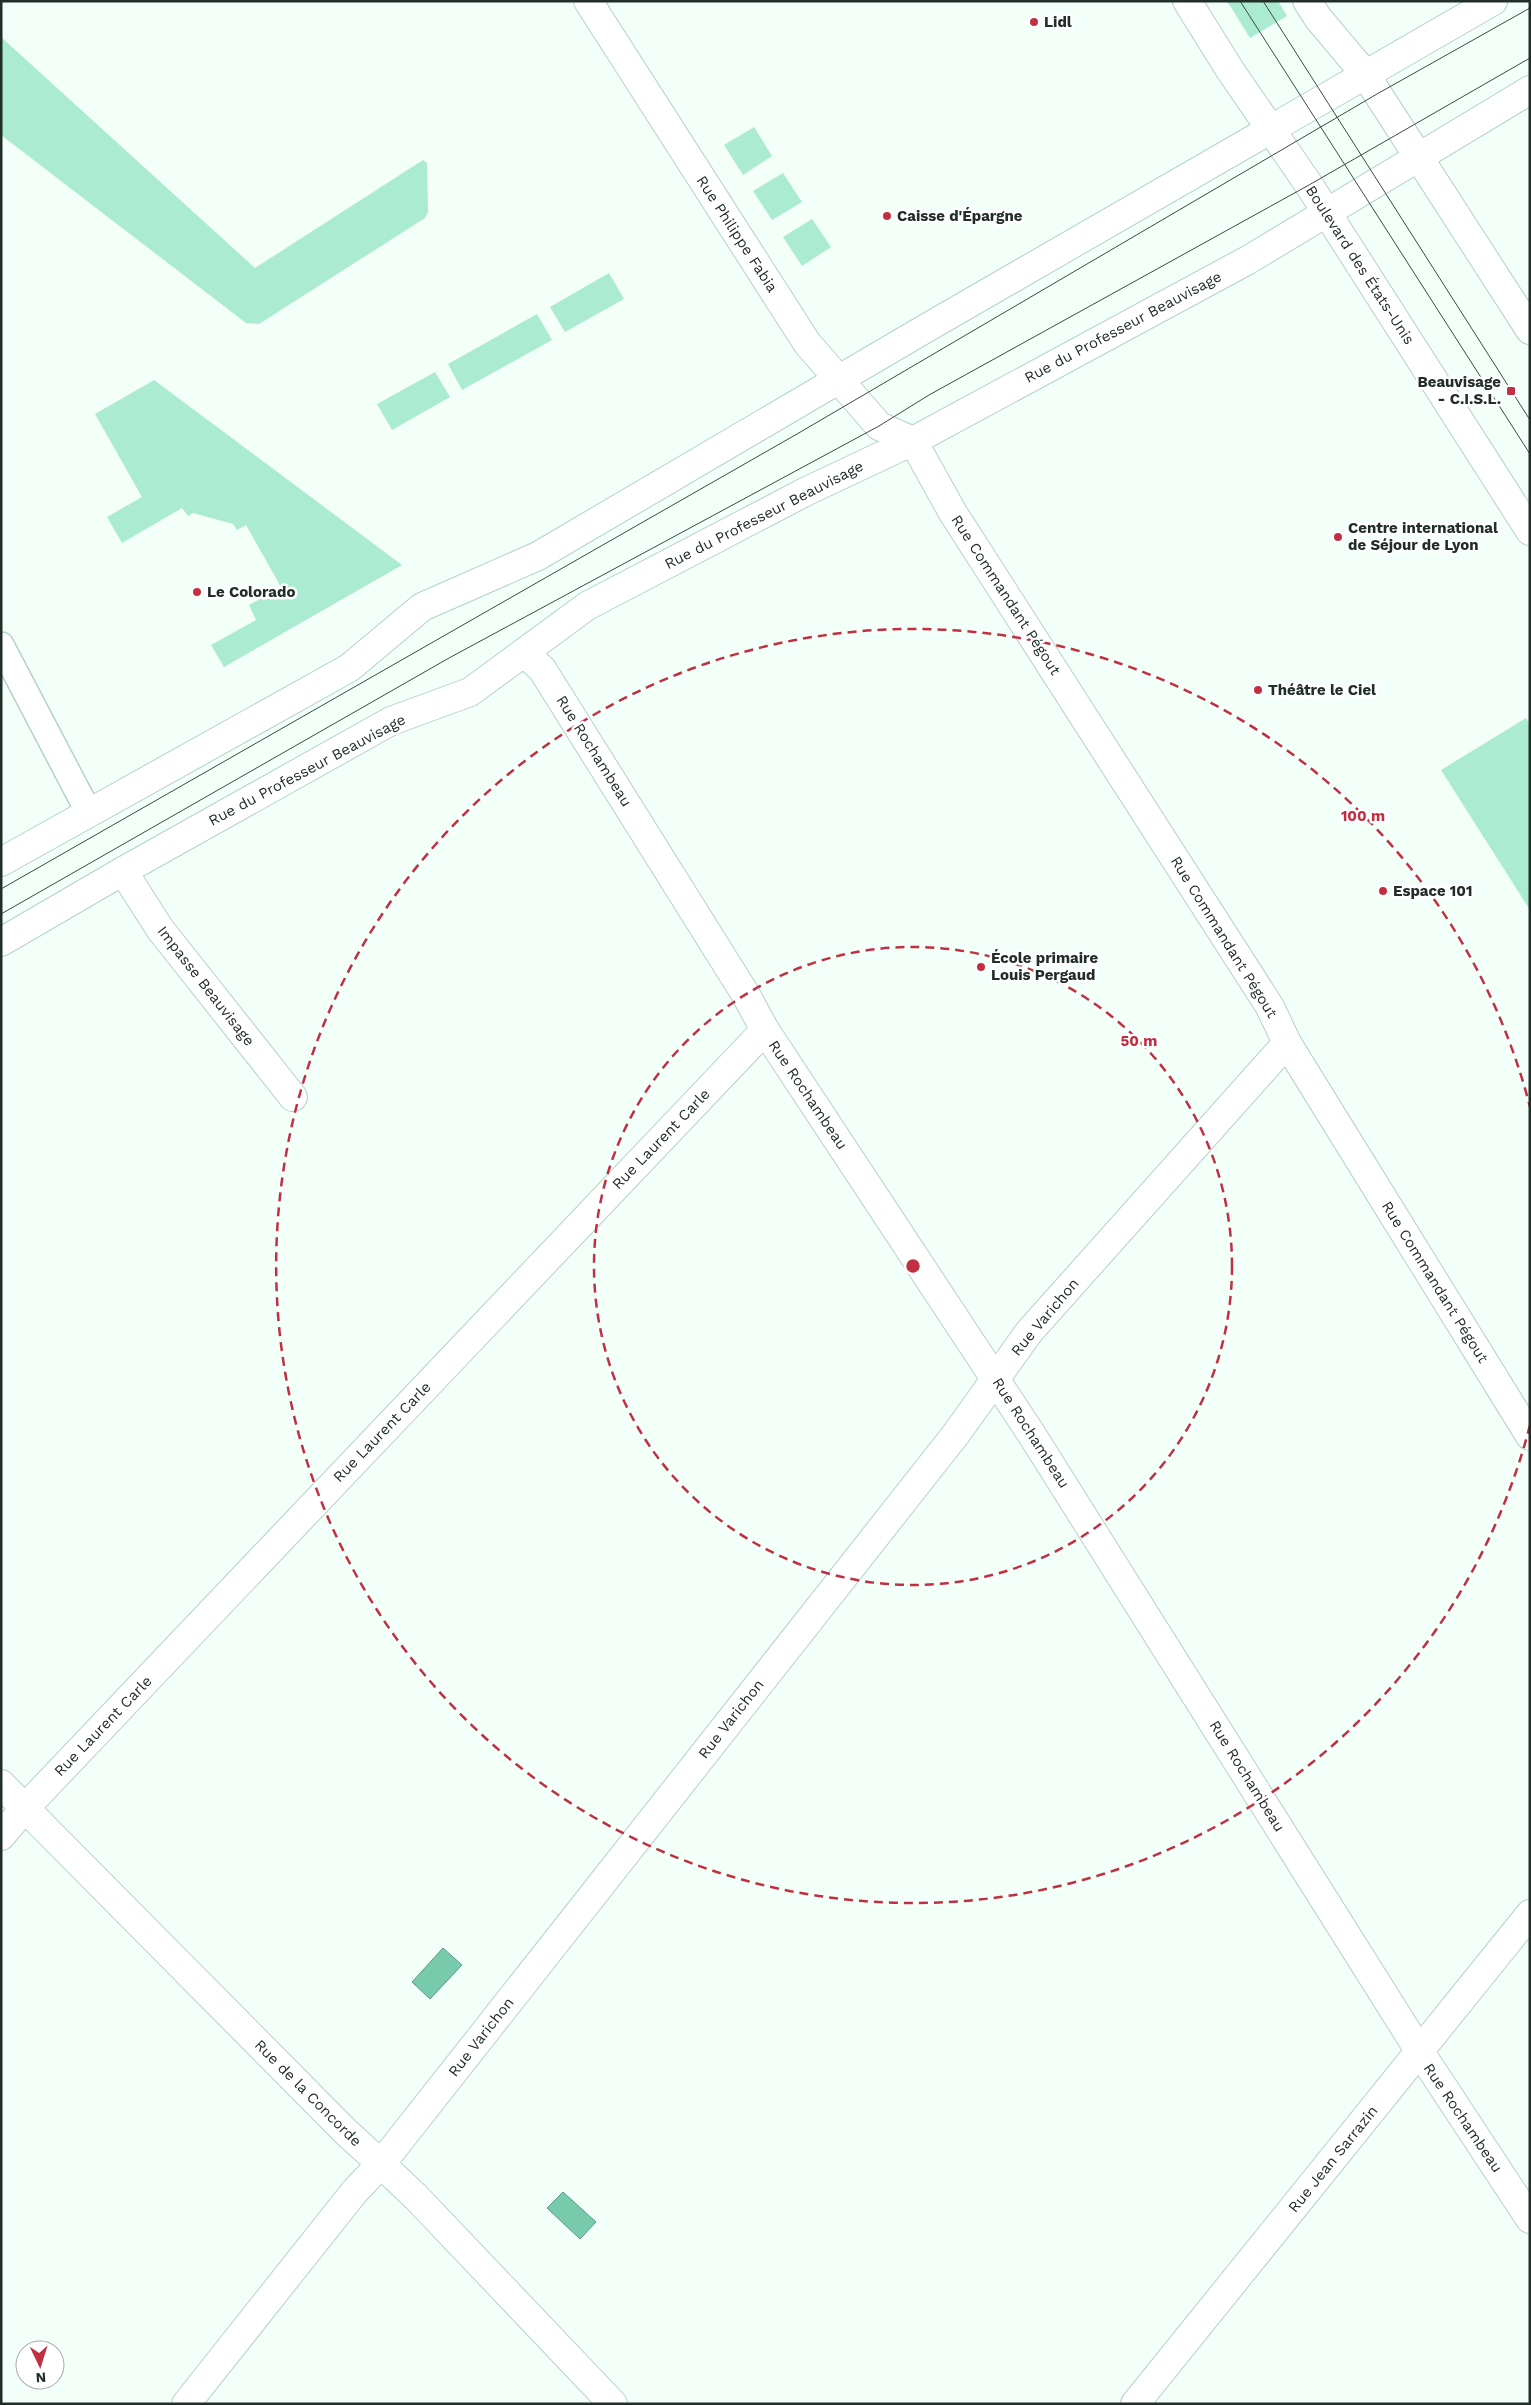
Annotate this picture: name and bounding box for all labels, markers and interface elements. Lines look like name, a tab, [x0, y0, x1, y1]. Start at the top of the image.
place label: Lidl	[1044, 13, 1072, 31]
marker: Lidl	[1028, 16, 1040, 28]
street label: Rue Philippe Fabia	[693, 172, 782, 296]
street label: Boulevard des États-Unis	[1302, 182, 1418, 348]
place label: Caisse d'Épargne	[897, 207, 1023, 225]
marker: Caisse d'Épargne	[881, 210, 893, 222]
street label: Rue du Professeur Beauvisage	[1021, 267, 1225, 387]
place label: Beauvisage - C.I.S.L.	[1417, 373, 1501, 408]
marker: Beauvisage - C.I.S.L.	[1505, 385, 1517, 397]
street label: Rue du Professeur Beauvisage	[662, 457, 866, 573]
street label: Rue Commandant Pégout	[947, 512, 1065, 679]
place label: Centre international de Séjour de Lyon	[1348, 519, 1498, 554]
marker: Centre international de Séjour de Lyon	[1332, 531, 1344, 543]
place label: Le Colorado	[207, 583, 295, 601]
marker: Le Colorado	[191, 586, 203, 598]
place label: Théâtre le Ciel	[1268, 681, 1376, 699]
marker: Théâtre le Ciel	[1252, 684, 1264, 696]
street label: Rue Rochambeau	[552, 692, 636, 810]
street label: Rue du Professeur Beauvisage	[205, 710, 409, 830]
text: 100 m	[1341, 807, 1385, 825]
street label: Rue Commandant Pégout	[1167, 853, 1282, 1022]
place label: Espace 101	[1393, 882, 1472, 900]
marker: Espace 101	[1377, 885, 1389, 897]
street label: Impasse Beauvisage	[154, 922, 258, 1050]
place label: École primaire Louis Pergaud	[991, 949, 1098, 984]
marker: École primaire Louis Pergaud	[975, 961, 987, 973]
text: 50 m	[1121, 1032, 1157, 1050]
street label: Rue Rochambeau	[765, 1037, 851, 1153]
street label: Rue Laurent Carle	[608, 1085, 714, 1193]
street label: Rue Commandant Pégout	[1378, 1198, 1493, 1367]
centre of rings	[904, 1257, 922, 1275]
street label: Rue Varichon	[1007, 1275, 1083, 1359]
street label: Rue Rochambeau	[989, 1374, 1073, 1492]
street label: Rue Laurent Carle	[329, 1378, 435, 1486]
street label: Rue Laurent Carle	[50, 1672, 156, 1780]
street label: Rue Varichon	[694, 1676, 768, 1762]
street label: Rue Rochambeau	[1205, 1717, 1289, 1835]
street label: Rue Varichon	[444, 1994, 518, 2080]
street label: Rue de la Concorde	[251, 2036, 365, 2150]
street label: Rue Rochambeau	[1420, 2060, 1506, 2176]
street label: Rue Jean Sarrazin	[1284, 2102, 1382, 2216]
north arrow	[15, 2340, 65, 2390]
text: N	[35, 2370, 47, 2386]

